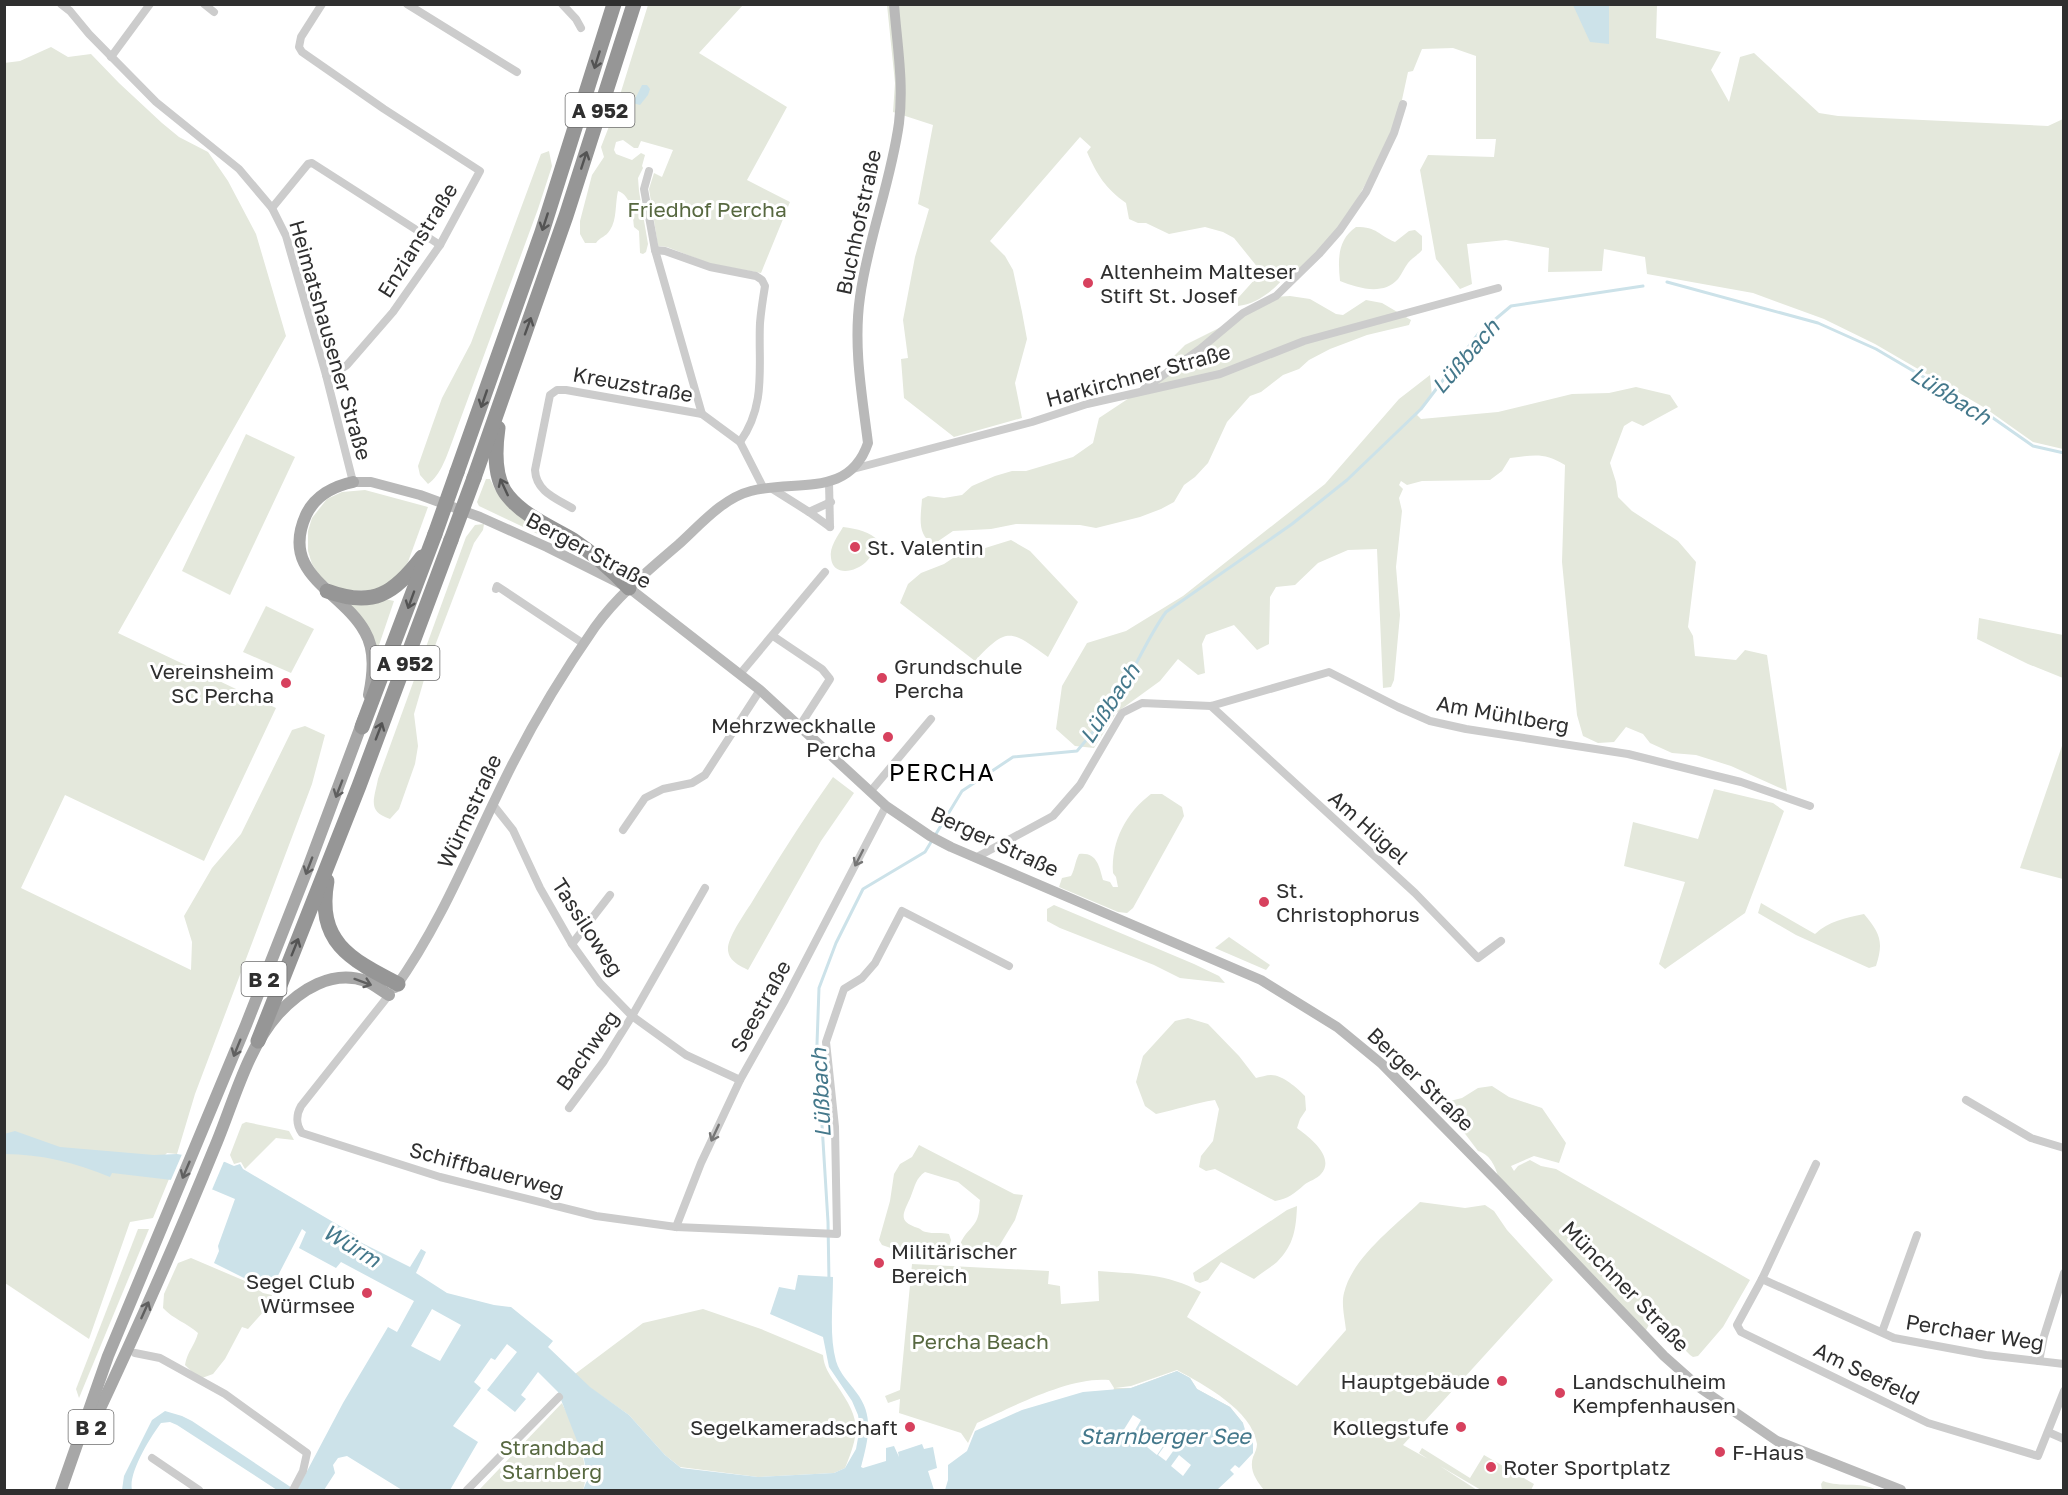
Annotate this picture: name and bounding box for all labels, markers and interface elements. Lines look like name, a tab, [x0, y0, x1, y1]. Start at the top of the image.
one-way arrow	[591, 50, 602, 69]
road number: A 952	[566, 93, 634, 127]
street label: Buchhofstraße	[830, 147, 886, 297]
one-way arrow	[579, 151, 590, 170]
street label: Enzianstraße	[371, 178, 463, 302]
park label: Friedhof Percha	[627, 196, 787, 222]
one-way arrow	[539, 212, 550, 231]
street label: Heimatshausener Straße	[284, 217, 378, 463]
place label: Altenheim Malteser Stift St. Josef	[1100, 258, 1296, 308]
marker: Altenheim Malteser Stift St. Josef	[1081, 276, 1095, 290]
water label: Lüßbach	[1425, 312, 1506, 399]
one-way arrow	[523, 317, 534, 336]
street label: Harkirchner Straße	[1043, 338, 1233, 412]
water label: Lüßbach	[1906, 360, 1997, 431]
street label: Kreuzstraße	[571, 361, 695, 407]
one-way arrow	[477, 389, 488, 408]
one-way arrow	[497, 478, 509, 496]
street label: Berger Straße	[522, 506, 656, 594]
place label: St. Valentin	[867, 534, 984, 560]
marker: St. Valentin	[848, 540, 862, 554]
one-way arrow	[404, 590, 415, 609]
road number: A 952	[370, 646, 440, 680]
place label: Grundschule Percha	[894, 653, 1022, 703]
water label: Lüßbach	[1073, 657, 1146, 748]
place label: Vereinsheim SC Percha	[150, 658, 274, 708]
marker: Grundschule Percha	[875, 671, 889, 685]
marker: Vereinsheim SC Percha	[279, 676, 293, 690]
street label: Am Mühlberg	[1435, 690, 1571, 738]
place label: Mehrzweckhalle Percha	[711, 712, 876, 762]
one-way arrow	[375, 722, 386, 741]
marker: Mehrzweckhalle Percha	[881, 730, 895, 744]
street label: Würmstraße	[431, 750, 507, 872]
district label: PERCHA	[889, 757, 995, 786]
one-way arrow	[332, 779, 343, 798]
street label: Am Hügel	[1324, 784, 1414, 870]
street label: Berger Straße	[927, 800, 1063, 882]
one-way arrow	[852, 849, 864, 867]
one-way arrow	[303, 857, 314, 875]
street label: Tassiloweg	[547, 873, 629, 981]
place label: St. Christophorus	[1276, 877, 1420, 927]
marker: St. Christophorus	[1257, 895, 1271, 909]
one-way arrow	[290, 938, 301, 957]
street label: Seestraße	[724, 955, 796, 1057]
road number: B 2	[242, 962, 286, 996]
one-way arrow	[353, 977, 372, 988]
street label: Bachweg	[550, 1005, 624, 1095]
street label: Berger Straße	[1362, 1022, 1480, 1136]
one-way arrow	[231, 1038, 242, 1056]
water label: Lüßbach	[804, 1046, 836, 1138]
one-way arrow	[708, 1124, 720, 1142]
street label: Schiffbauerweg	[407, 1136, 567, 1202]
one-way arrow	[180, 1160, 191, 1178]
street label: Münchner Straße	[1557, 1215, 1695, 1357]
water label: Würm	[318, 1217, 387, 1273]
place label: Militärischer Bereich	[891, 1238, 1017, 1288]
marker: Militärischer Bereich	[872, 1256, 886, 1270]
place label: Segel Club Würmsee	[246, 1268, 355, 1318]
marker: Segel Club Würmsee	[360, 1286, 374, 1300]
one-way arrow	[140, 1301, 151, 1319]
street label: Perchaer Weg	[1904, 1308, 2046, 1356]
park label: Percha Beach	[911, 1328, 1049, 1354]
street label: Am Seefeld	[1810, 1336, 1924, 1410]
place label: Hauptgebäude	[1340, 1368, 1490, 1394]
place label: Landschulheim Kempfenhausen	[1572, 1368, 1736, 1418]
marker: Hauptgebäude	[1495, 1374, 1509, 1388]
marker: Landschulheim Kempfenhausen	[1553, 1386, 1567, 1400]
road number: B 2	[68, 1410, 113, 1444]
place label: Segelkameradschaft	[690, 1414, 898, 1440]
place label: Kollegstufe	[1332, 1414, 1449, 1440]
marker: Segelkameradschaft	[903, 1420, 917, 1434]
marker: Kollegstufe	[1454, 1420, 1468, 1434]
water label: Starnberger See	[1079, 1422, 1253, 1449]
park label: Strandbad Starnberg	[500, 1434, 604, 1484]
place label: F-Haus	[1732, 1439, 1804, 1465]
marker: F-Haus	[1713, 1445, 1727, 1459]
place label: Roter Sportplatz	[1503, 1454, 1670, 1480]
marker: Roter Sportplatz	[1484, 1460, 1498, 1474]

